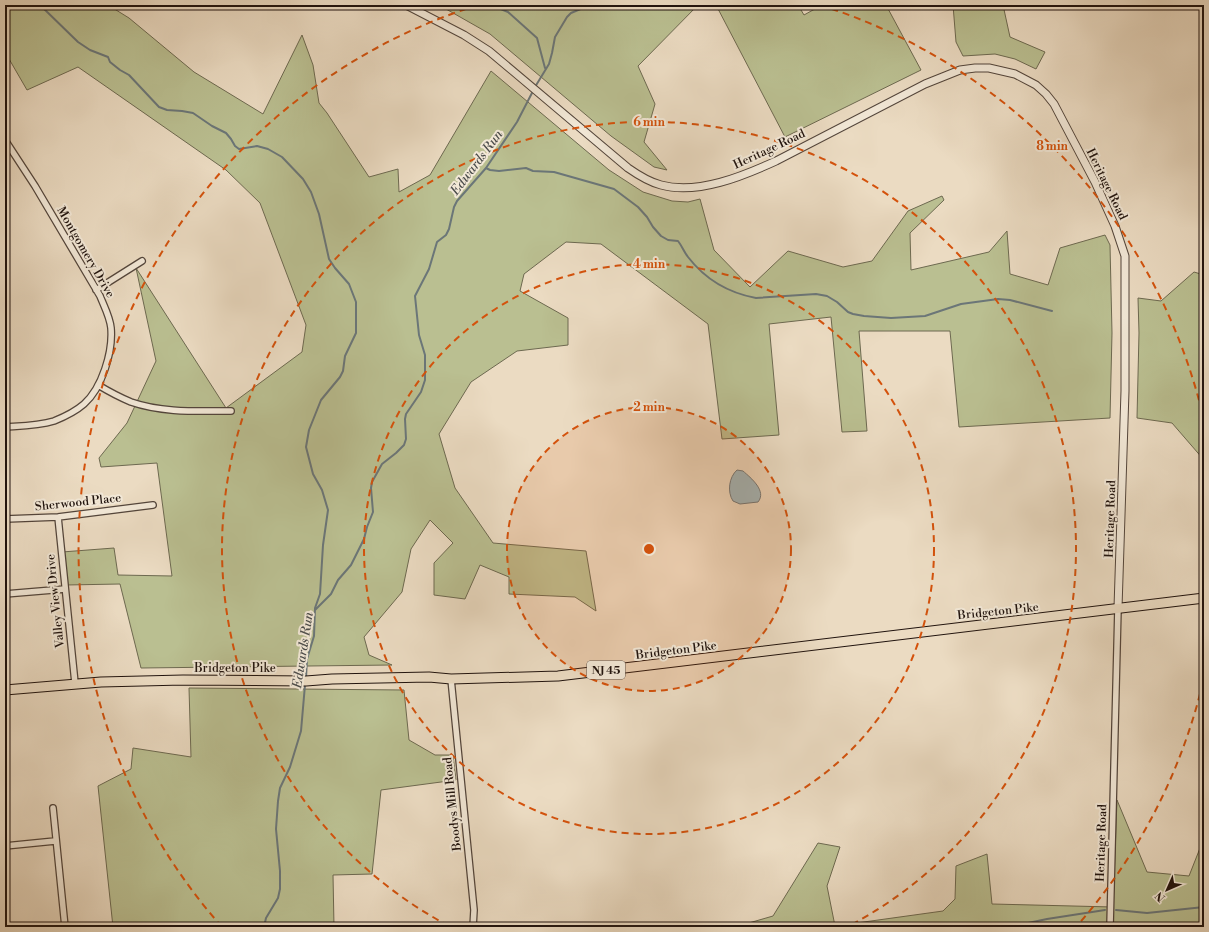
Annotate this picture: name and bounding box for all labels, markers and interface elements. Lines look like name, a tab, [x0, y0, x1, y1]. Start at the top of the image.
text: 6 min	[633, 115, 665, 130]
water label: Edwards Run	[447, 126, 507, 199]
street label: Heritage Road	[731, 126, 808, 173]
text: 8 min	[1036, 139, 1068, 154]
street label: Heritage Road	[1083, 146, 1130, 223]
street label: Montgomery Drive	[53, 204, 118, 300]
text: 4 min	[633, 257, 666, 272]
text: 2 min	[633, 400, 665, 415]
street label: Heritage Road	[1102, 480, 1119, 558]
street label: Sherwood Place	[34, 491, 122, 514]
centre of rings	[642, 542, 656, 556]
street label: Valley View Drive	[43, 553, 68, 650]
street label: Bridgeton Pike	[956, 600, 1039, 623]
water label: Edwards Run	[289, 610, 317, 690]
street label: Bridgeton Pike	[634, 638, 717, 663]
street label: Bridgeton Pike	[193, 661, 276, 676]
road number: NJ 45	[587, 661, 625, 679]
street label: Boodys Mill Road	[440, 756, 465, 853]
street label: Heritage Road	[1093, 804, 1110, 882]
north arrow	[1147, 870, 1187, 910]
text: N	[1152, 888, 1169, 904]

